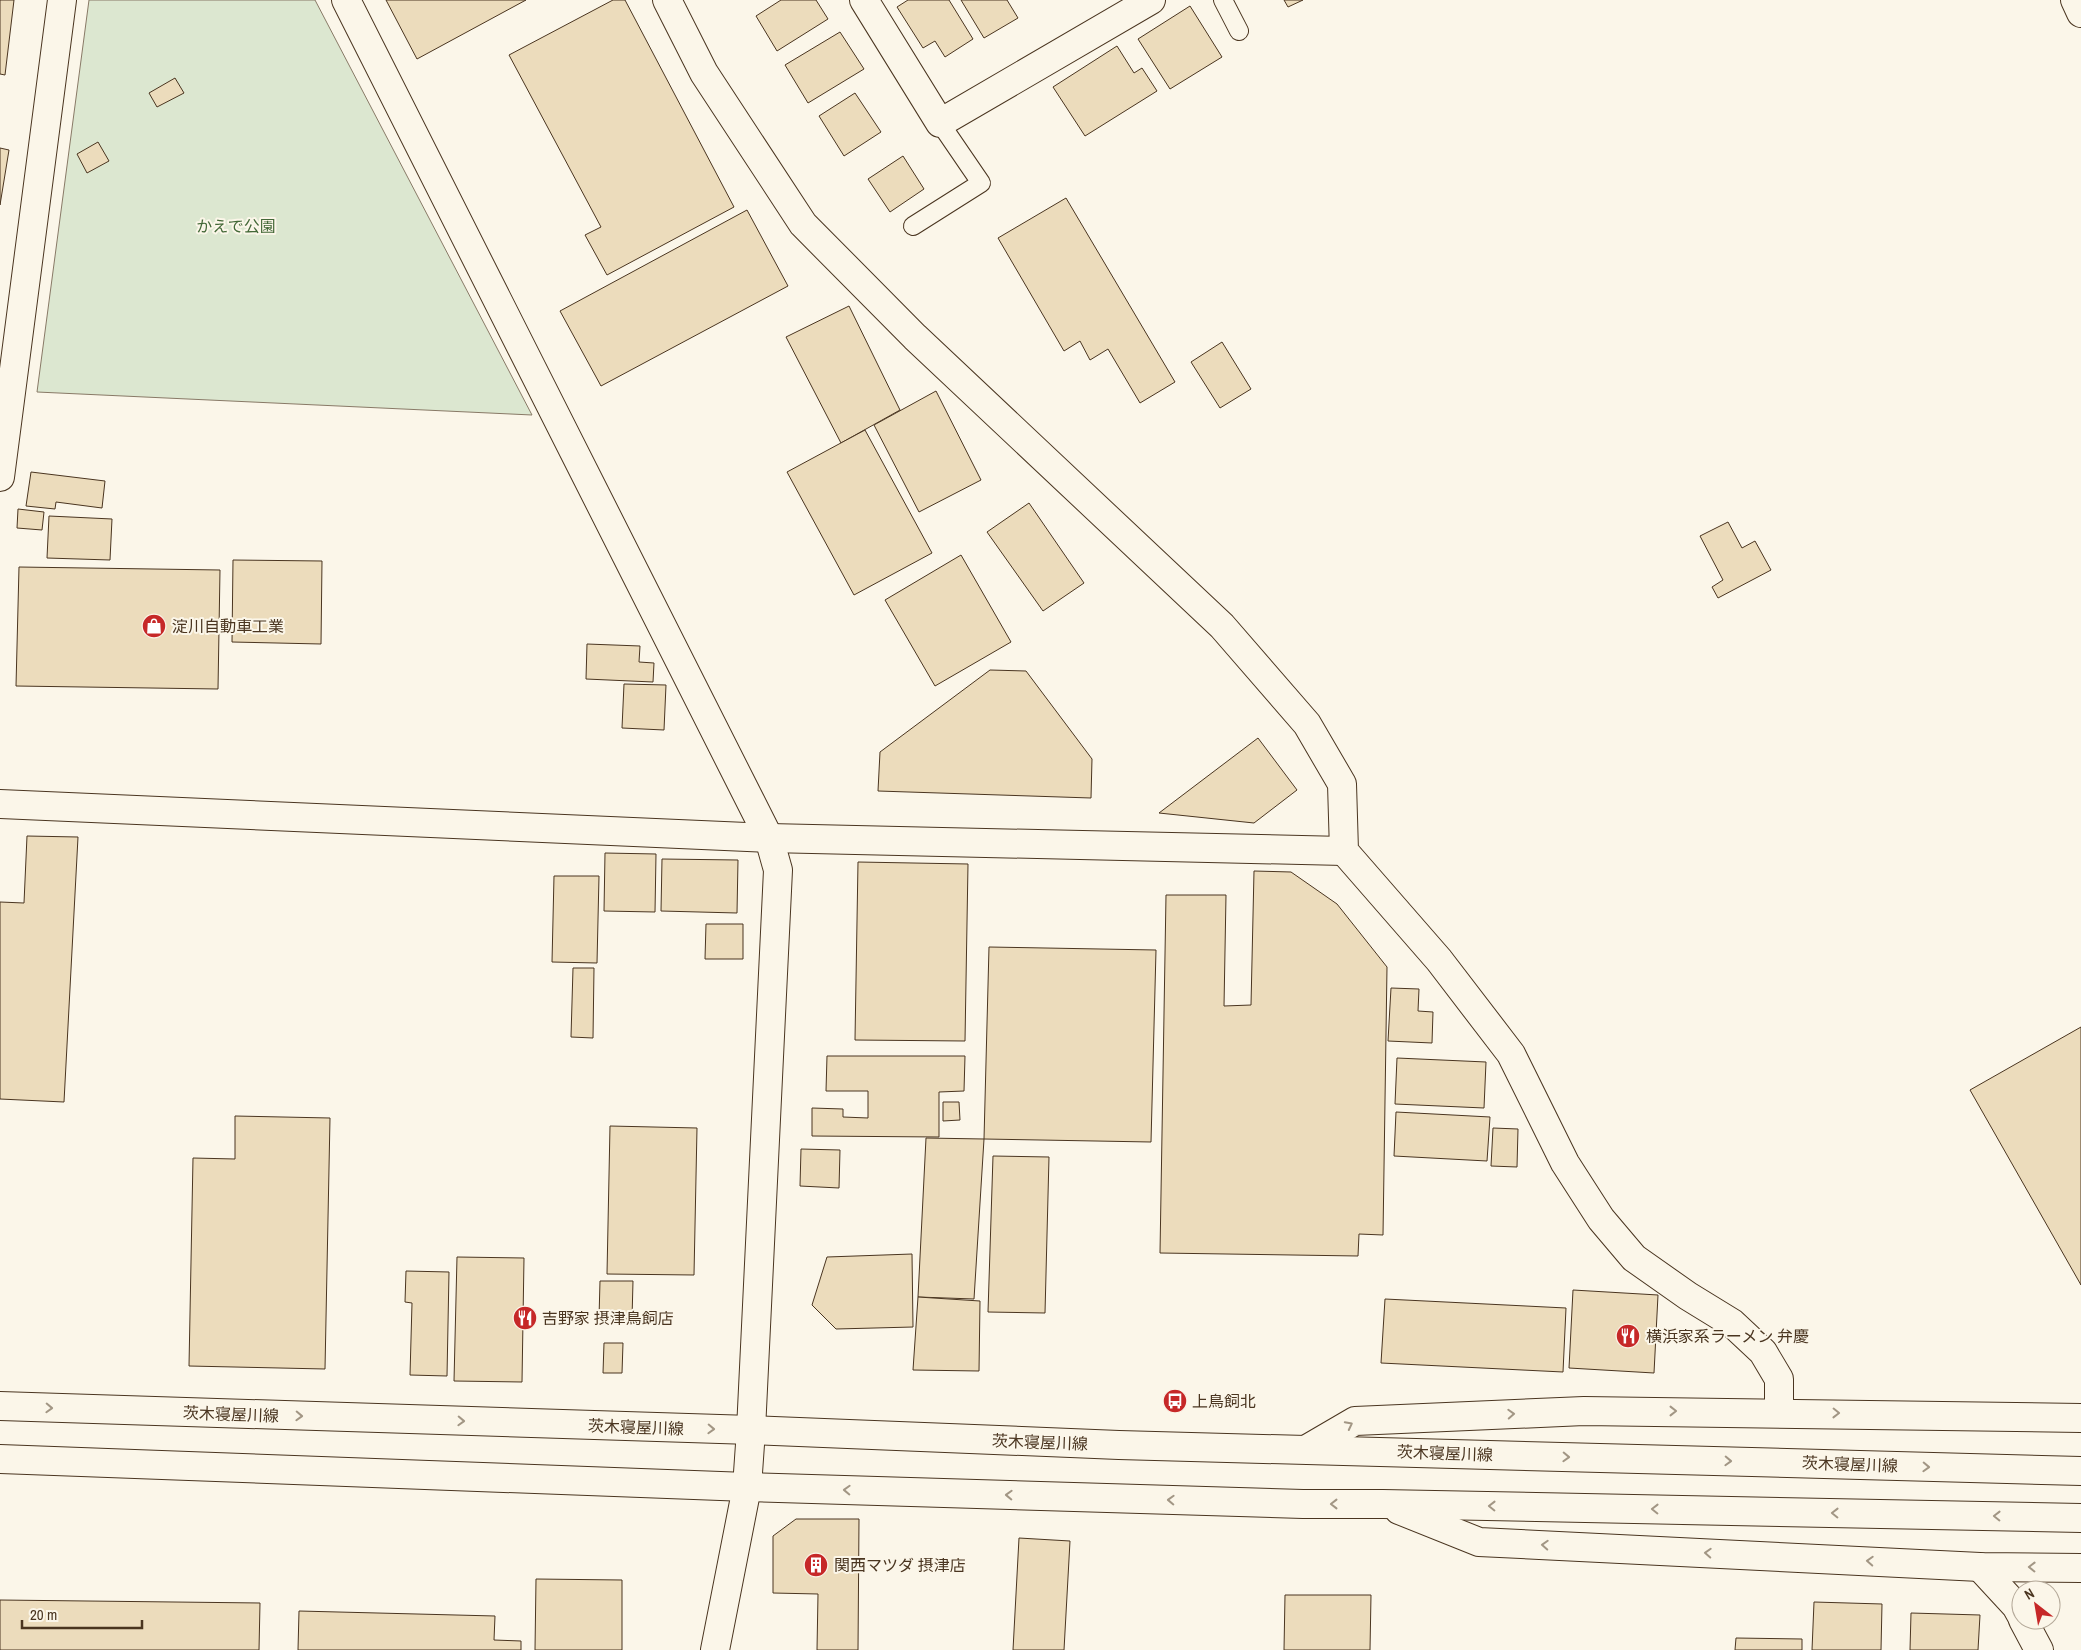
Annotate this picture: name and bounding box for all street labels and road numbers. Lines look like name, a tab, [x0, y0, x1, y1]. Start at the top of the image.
street label: 茨木寝屋川線	[183, 1401, 279, 1427]
street label: 茨木寝屋川線	[588, 1414, 684, 1440]
street label: 茨木寝屋川線	[992, 1429, 1088, 1455]
street label: 茨木寝屋川線	[1397, 1440, 1493, 1466]
street label: 茨木寝屋川線	[1802, 1451, 1898, 1477]

